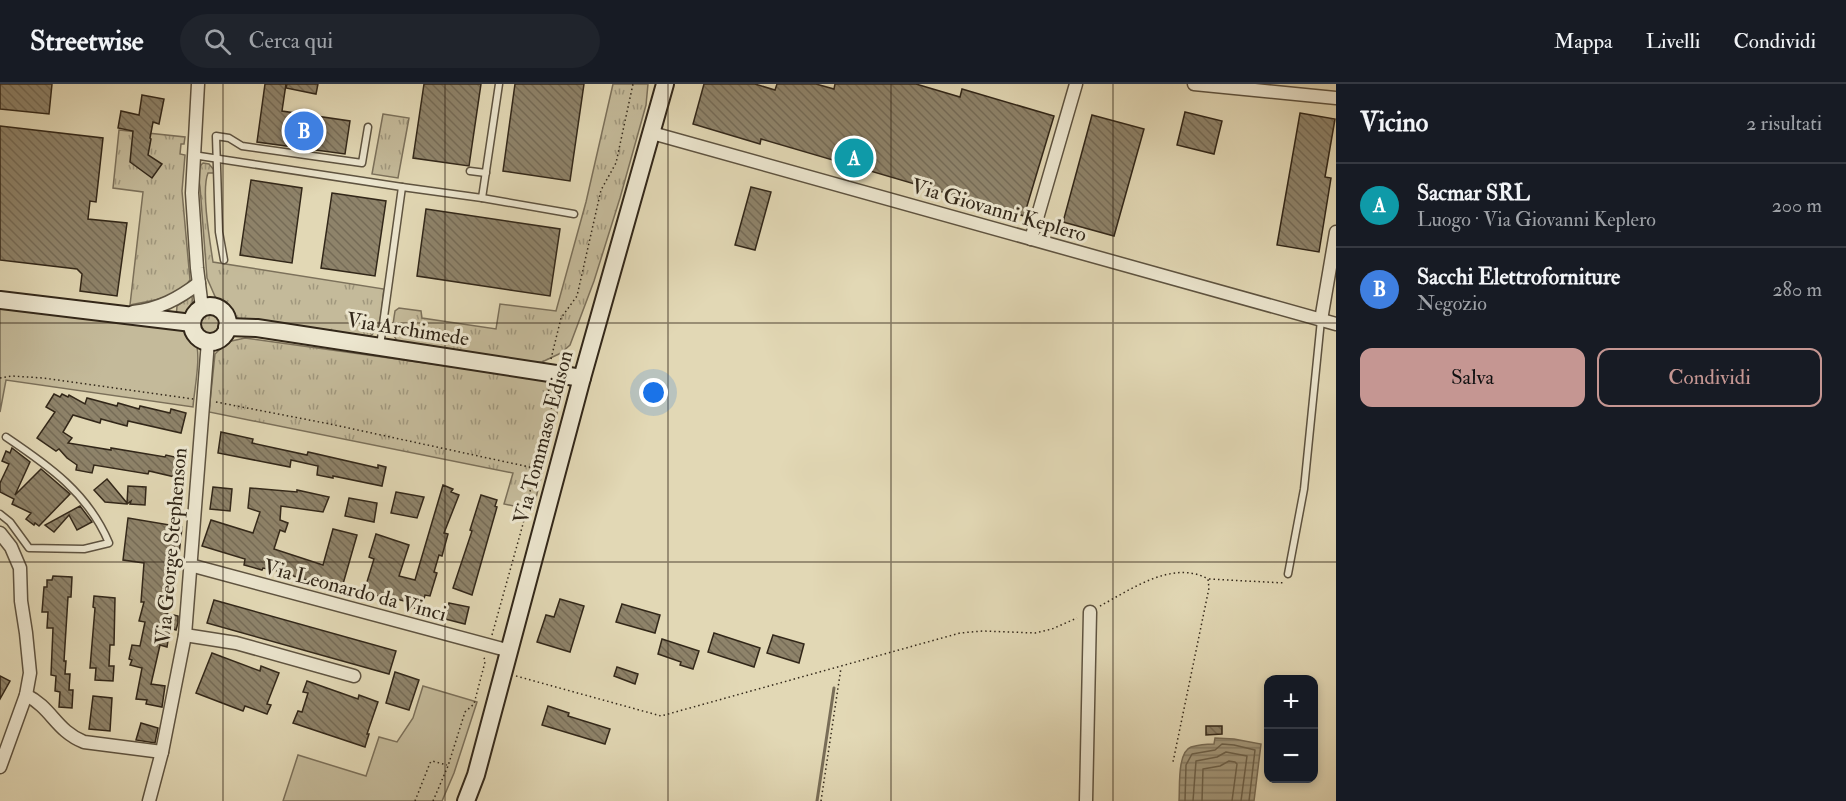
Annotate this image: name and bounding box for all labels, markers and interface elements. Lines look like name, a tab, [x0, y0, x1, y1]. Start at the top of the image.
search box	[180, 14, 600, 68]
text: Streetwise	[30, 24, 144, 59]
icon: search	[201, 25, 234, 58]
text: Cerca qui	[249, 27, 333, 55]
text: Mappa	[1554, 28, 1613, 55]
text: Livelli	[1646, 28, 1700, 55]
text: Condividi	[1733, 28, 1816, 55]
text: Vicino	[1360, 107, 1428, 139]
pin: B	[284, 108, 324, 154]
text: 2 risultati	[1746, 111, 1822, 136]
pin: A	[834, 136, 874, 181]
street label: Via Giovanni Keplero	[908, 173, 1090, 248]
text: Sacmar SRL	[1417, 179, 1530, 207]
text: A	[1373, 193, 1386, 218]
text: 200 m	[1772, 193, 1822, 218]
text: Luogo · Via Giovanni Keplero	[1417, 207, 1656, 232]
text: Sacchi Elettroforniture	[1417, 263, 1620, 291]
text: B	[1373, 277, 1386, 302]
text: 280 m	[1772, 277, 1822, 302]
text: Negozio	[1417, 291, 1487, 316]
street label: Via Archimede	[345, 306, 471, 353]
street label: Via Tommaso Edison	[507, 347, 580, 527]
button: Salva	[1360, 348, 1585, 407]
button: Condividi	[1597, 348, 1822, 407]
your location	[639, 378, 668, 407]
street label: Via George Stephenson	[149, 446, 194, 646]
street label: Via Leonardo da Vinci	[261, 553, 450, 628]
map controls	[1264, 675, 1318, 783]
button: +	[1264, 675, 1318, 729]
button: −	[1264, 729, 1318, 783]

